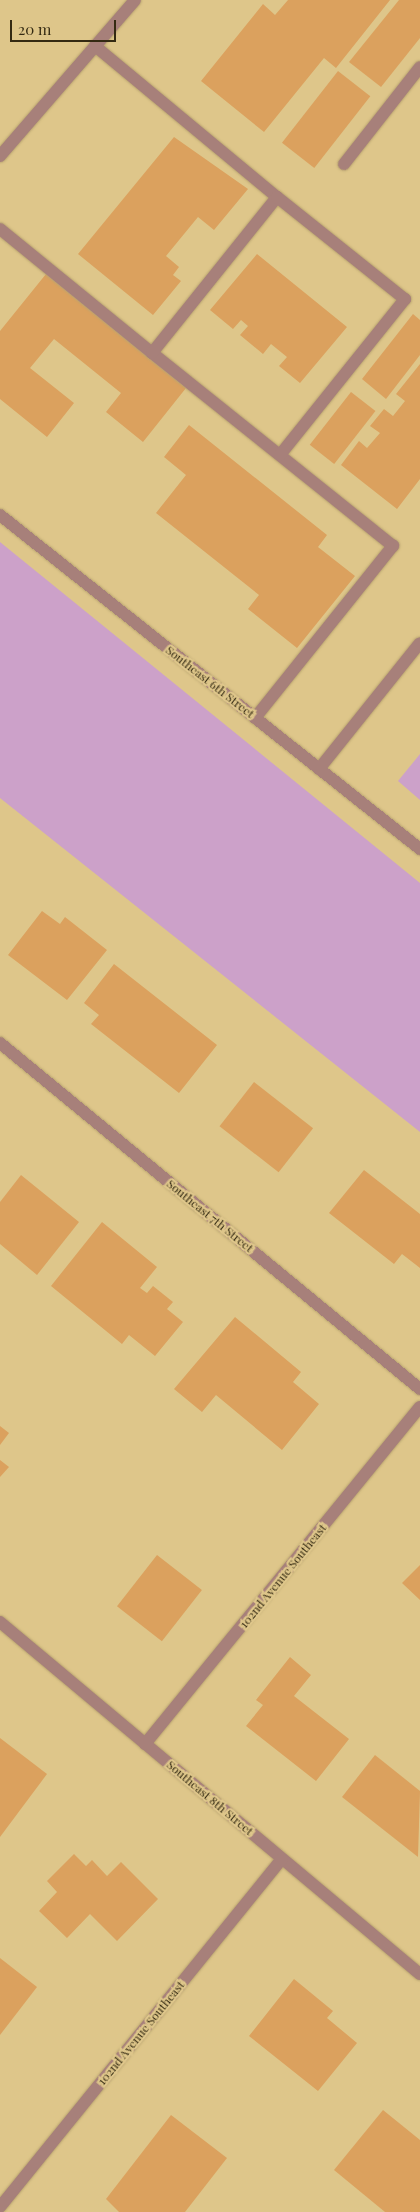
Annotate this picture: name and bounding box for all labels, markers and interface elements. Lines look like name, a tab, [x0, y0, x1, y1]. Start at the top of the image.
scale bar	[12, 10, 119, 42]
text: 20 m	[18, 19, 51, 39]
street label: Southeast 6th Street	[163, 643, 257, 721]
street label: Southeast 7th Street	[164, 1177, 256, 1255]
street label: 102nd Avenue Southeast	[236, 1521, 330, 1631]
street label: Southeast 8th Street	[164, 1758, 256, 1838]
street label: 102nd Avenue Southeast	[94, 1978, 188, 2088]

